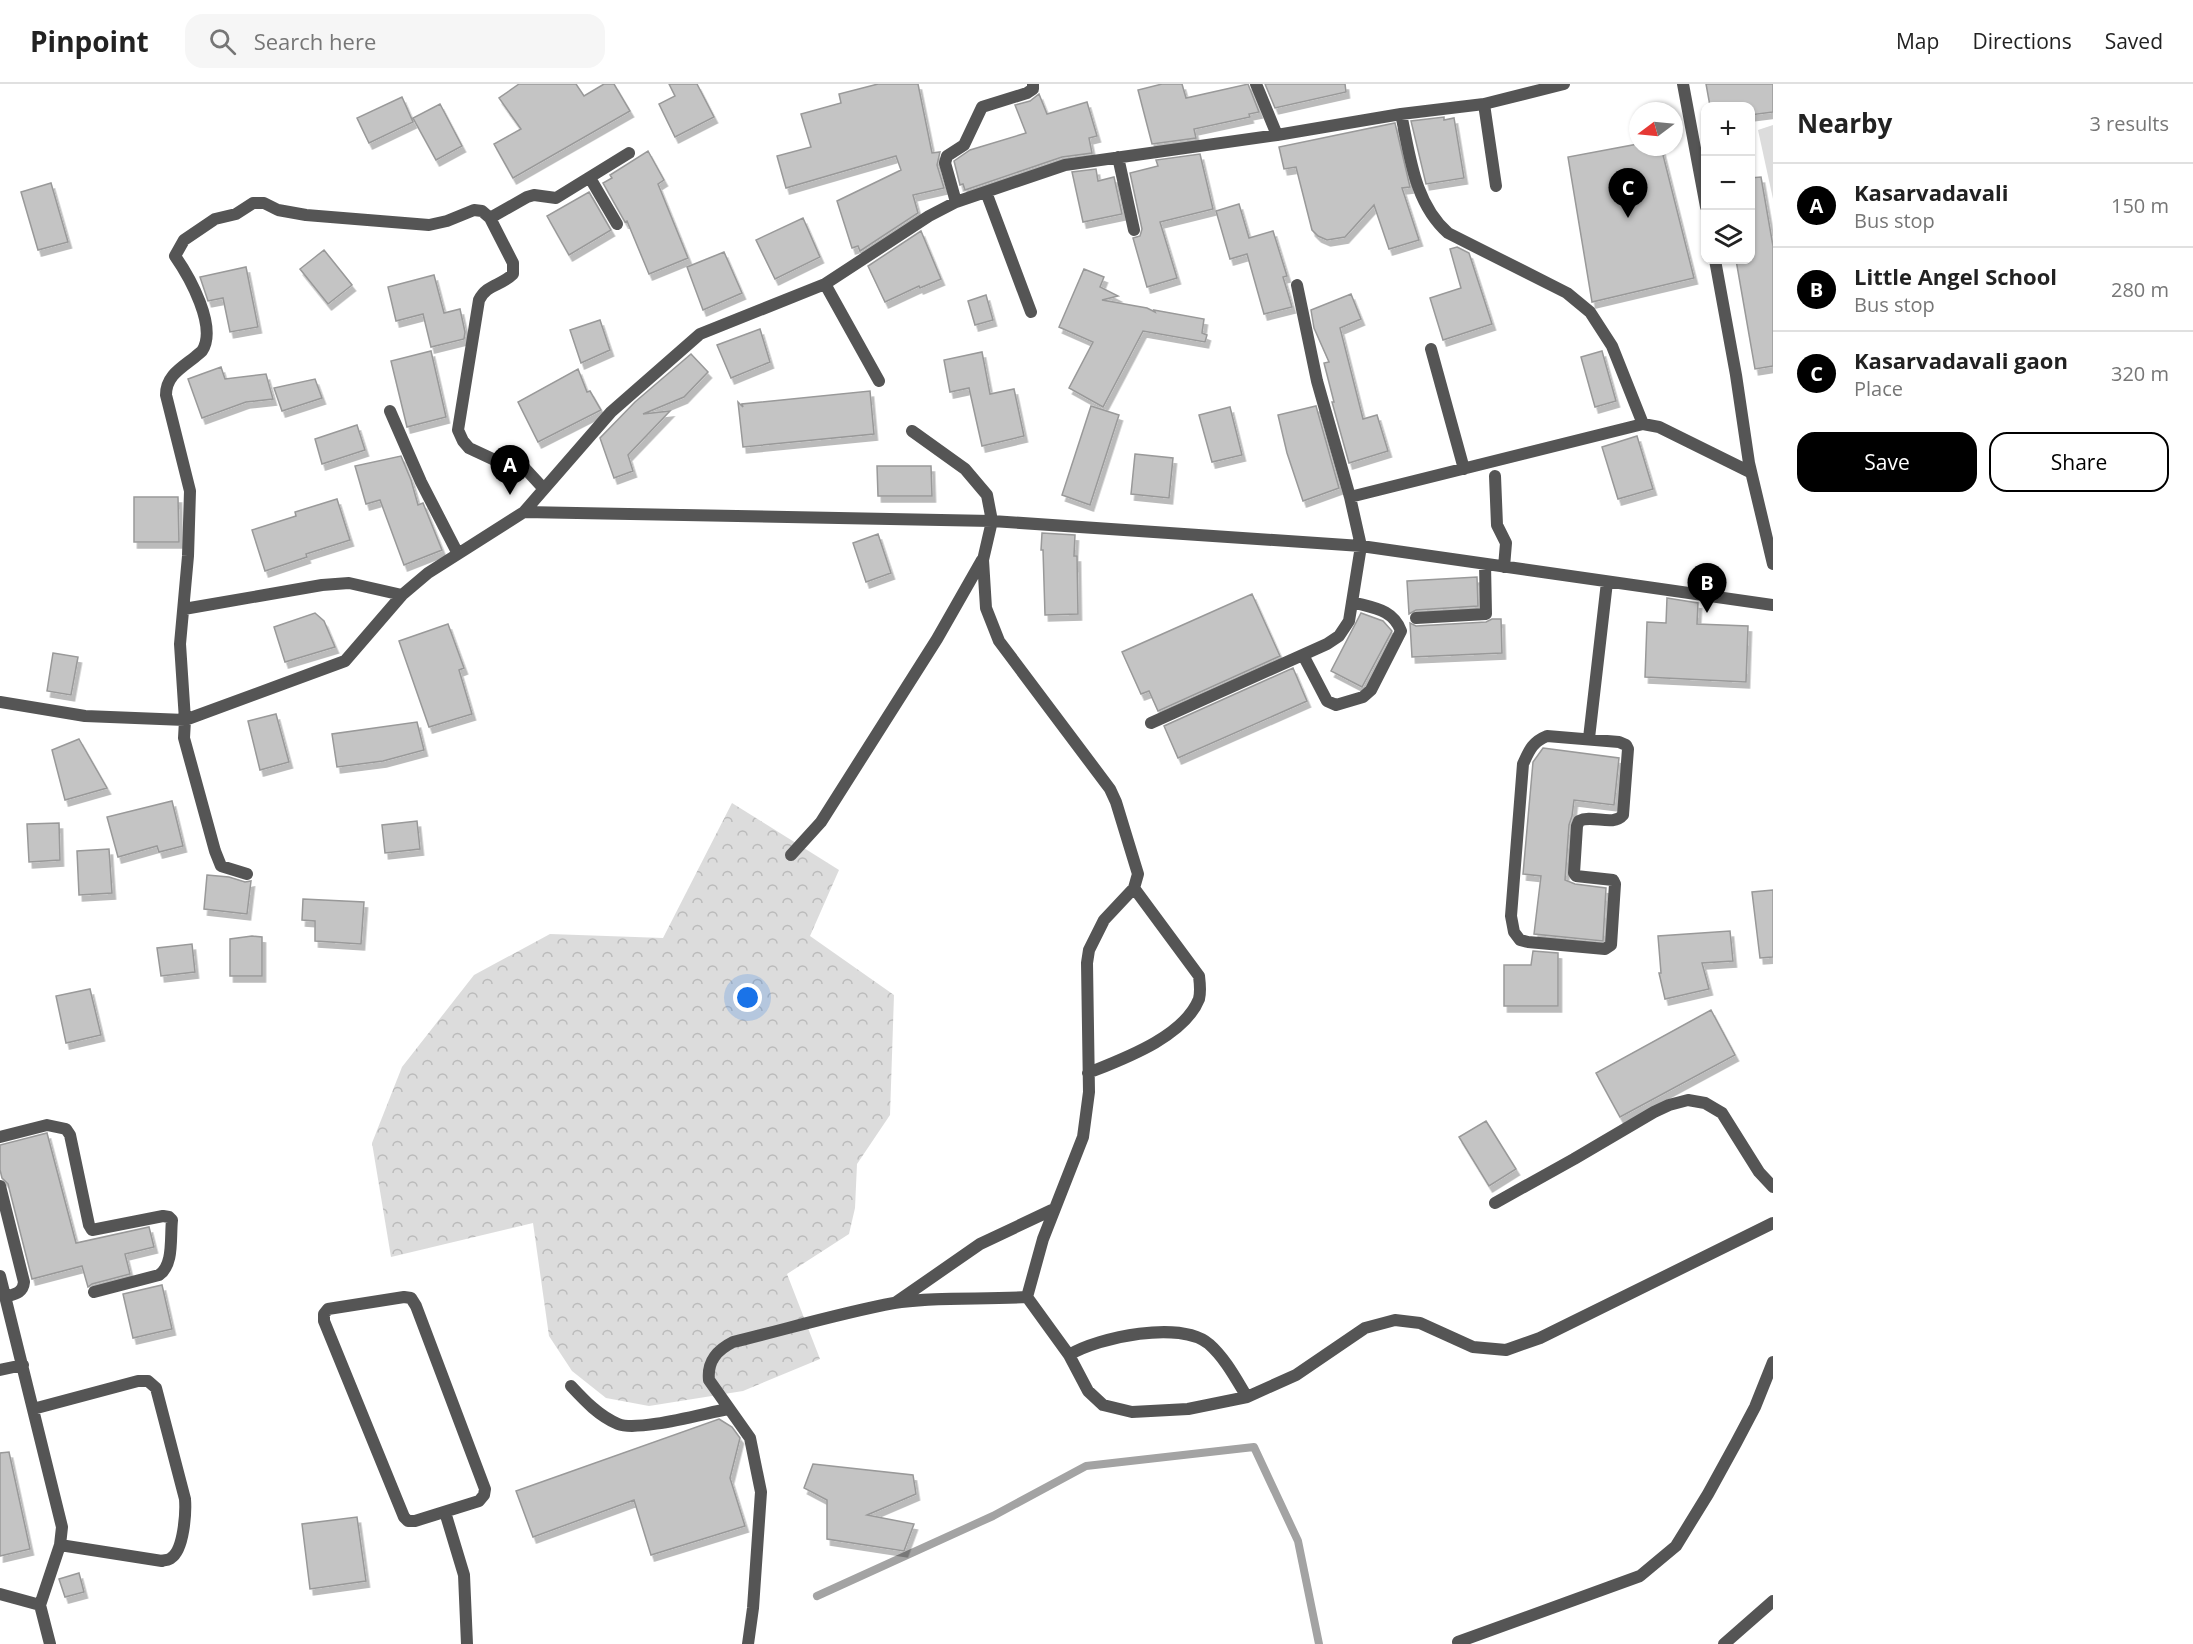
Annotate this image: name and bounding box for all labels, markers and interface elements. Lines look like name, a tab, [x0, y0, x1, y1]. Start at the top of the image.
search box	[185, 14, 605, 68]
text: Pinpoint	[30, 22, 149, 60]
icon: search	[206, 25, 239, 58]
text: Search here	[254, 26, 376, 56]
text: Map	[1896, 27, 1939, 55]
text: Directions	[1972, 27, 2072, 55]
text: Saved	[2105, 27, 2163, 55]
north arrow	[1629, 102, 1683, 156]
map controls	[1701, 102, 1755, 264]
button: +	[1701, 102, 1755, 156]
text: Nearby	[1797, 105, 1892, 141]
text: 3 results	[2089, 110, 2169, 137]
button: −	[1701, 156, 1755, 210]
pin: C	[1608, 168, 1648, 218]
text: Kasarvadavali	[1854, 177, 2008, 207]
text: A	[1810, 192, 1823, 219]
text: 150 m	[2111, 192, 2169, 219]
text: Bus stop	[1854, 207, 1935, 234]
button: layers	[1701, 210, 1755, 264]
text: Little Angel School	[1854, 261, 2057, 291]
text: B	[1810, 276, 1823, 303]
text: 280 m	[2111, 276, 2169, 303]
text: Bus stop	[1854, 291, 1935, 318]
text: Kasarvadavali gaon	[1854, 345, 2068, 375]
text: C	[1810, 360, 1823, 387]
text: 320 m	[2111, 360, 2169, 387]
text: Place	[1854, 375, 1903, 402]
button: Save	[1797, 432, 1977, 492]
button: Share	[1989, 432, 2169, 492]
pin: A	[490, 446, 530, 495]
pin: B	[1688, 564, 1726, 613]
your location	[733, 983, 762, 1012]

